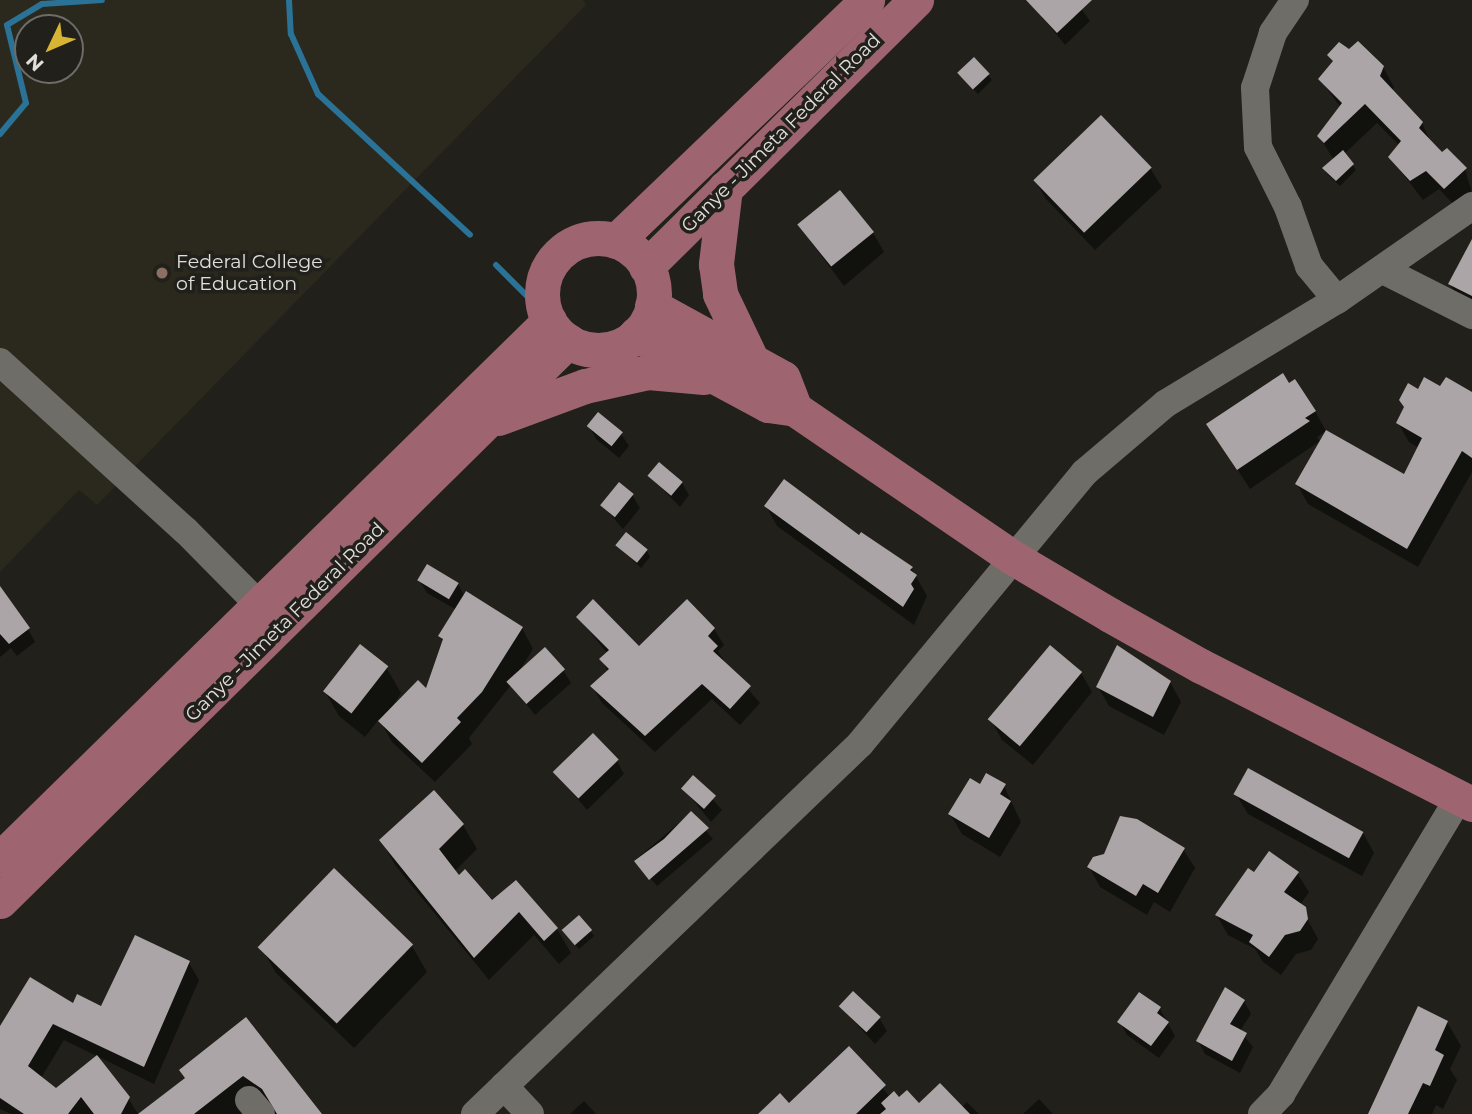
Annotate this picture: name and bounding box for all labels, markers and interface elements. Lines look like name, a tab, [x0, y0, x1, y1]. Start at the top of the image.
north arrow	[14, 14, 84, 84]
street label: Ganye - Jimeta Federal Road	[677, 29, 885, 237]
text: N	[21, 49, 49, 76]
place label: Federal College of Education	[176, 251, 323, 295]
marker: Federal College of Education	[154, 265, 170, 281]
street label: Ganye - Jimeta Federal Road	[181, 518, 389, 726]

